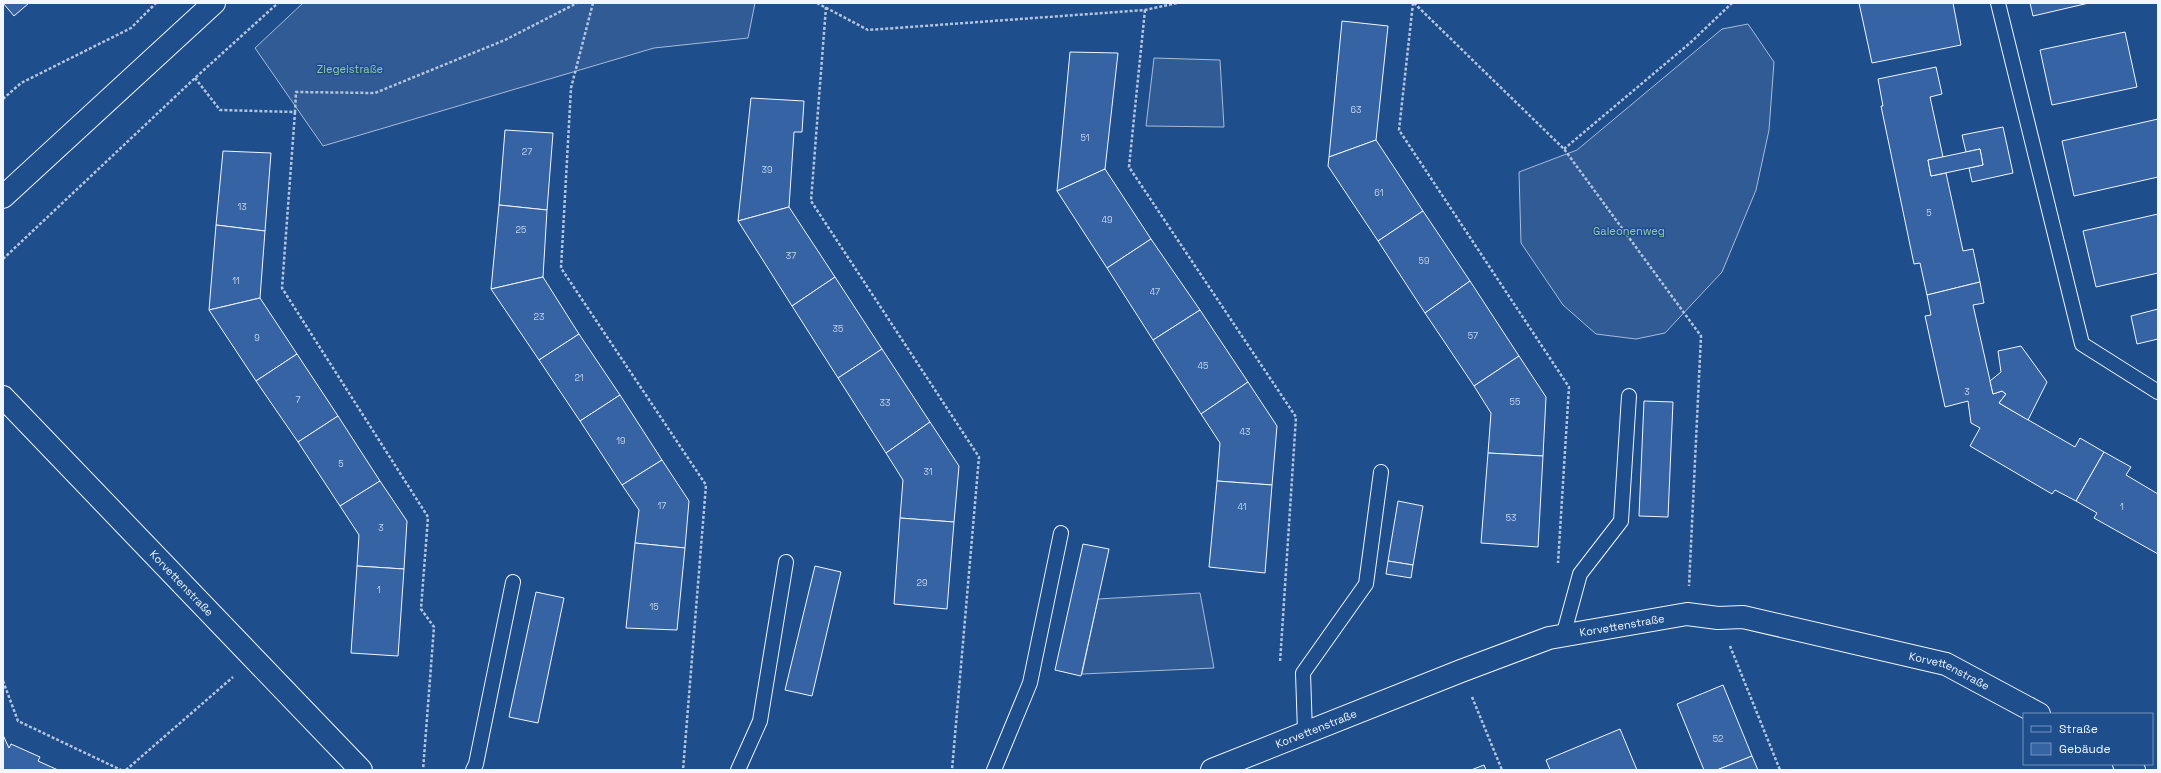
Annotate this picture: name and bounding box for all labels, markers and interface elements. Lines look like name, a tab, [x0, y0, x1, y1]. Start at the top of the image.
park label: Ziegelstraße	[317, 62, 383, 76]
house number: 63	[1351, 104, 1361, 116]
house number: 51	[1080, 132, 1090, 144]
house number: 27	[522, 146, 532, 158]
house number: 39	[762, 164, 772, 176]
house number: 61	[1374, 187, 1384, 199]
house number: 13	[237, 201, 247, 213]
house number: 5	[1926, 207, 1932, 219]
house number: 49	[1101, 214, 1113, 226]
house number: 25	[516, 224, 526, 236]
park label: Galeonenweg	[1593, 224, 1665, 238]
house number: 37	[786, 250, 796, 262]
house number: 59	[1419, 255, 1429, 267]
house number: 11	[232, 275, 240, 287]
house number: 47	[1150, 286, 1160, 298]
house number: 23	[534, 311, 544, 323]
house number: 35	[833, 323, 843, 335]
house number: 57	[1468, 330, 1478, 342]
house number: 9	[254, 332, 260, 344]
house number: 45	[1197, 360, 1209, 372]
house number: 21	[574, 372, 584, 384]
house number: 3	[1964, 386, 1970, 398]
house number: 7	[295, 394, 301, 406]
house number: 55	[1510, 396, 1520, 408]
house number: 33	[880, 397, 890, 409]
house number: 43	[1239, 426, 1251, 438]
house number: 19	[616, 435, 626, 447]
house number: 5	[338, 458, 344, 470]
house number: 31	[923, 466, 933, 478]
house number: 17	[658, 500, 666, 512]
house number: 41	[1237, 501, 1247, 513]
house number: 1	[2120, 501, 2124, 513]
house number: 53	[1506, 512, 1516, 524]
house number: 3	[378, 522, 384, 534]
street label: Korvettenstraße	[147, 547, 216, 619]
house number: 29	[917, 577, 927, 589]
house number: 1	[377, 584, 381, 596]
house number: 15	[649, 601, 659, 613]
street label: Korvettenstraße	[1578, 611, 1666, 640]
street label: Korvettenstraße	[1908, 649, 1992, 693]
street label: Korvettenstraße	[1274, 706, 1359, 751]
legend	[2023, 713, 2153, 765]
text: Straße	[2059, 721, 2098, 737]
house number: 52	[1713, 733, 1723, 745]
text: Gebäude	[2059, 741, 2111, 757]

